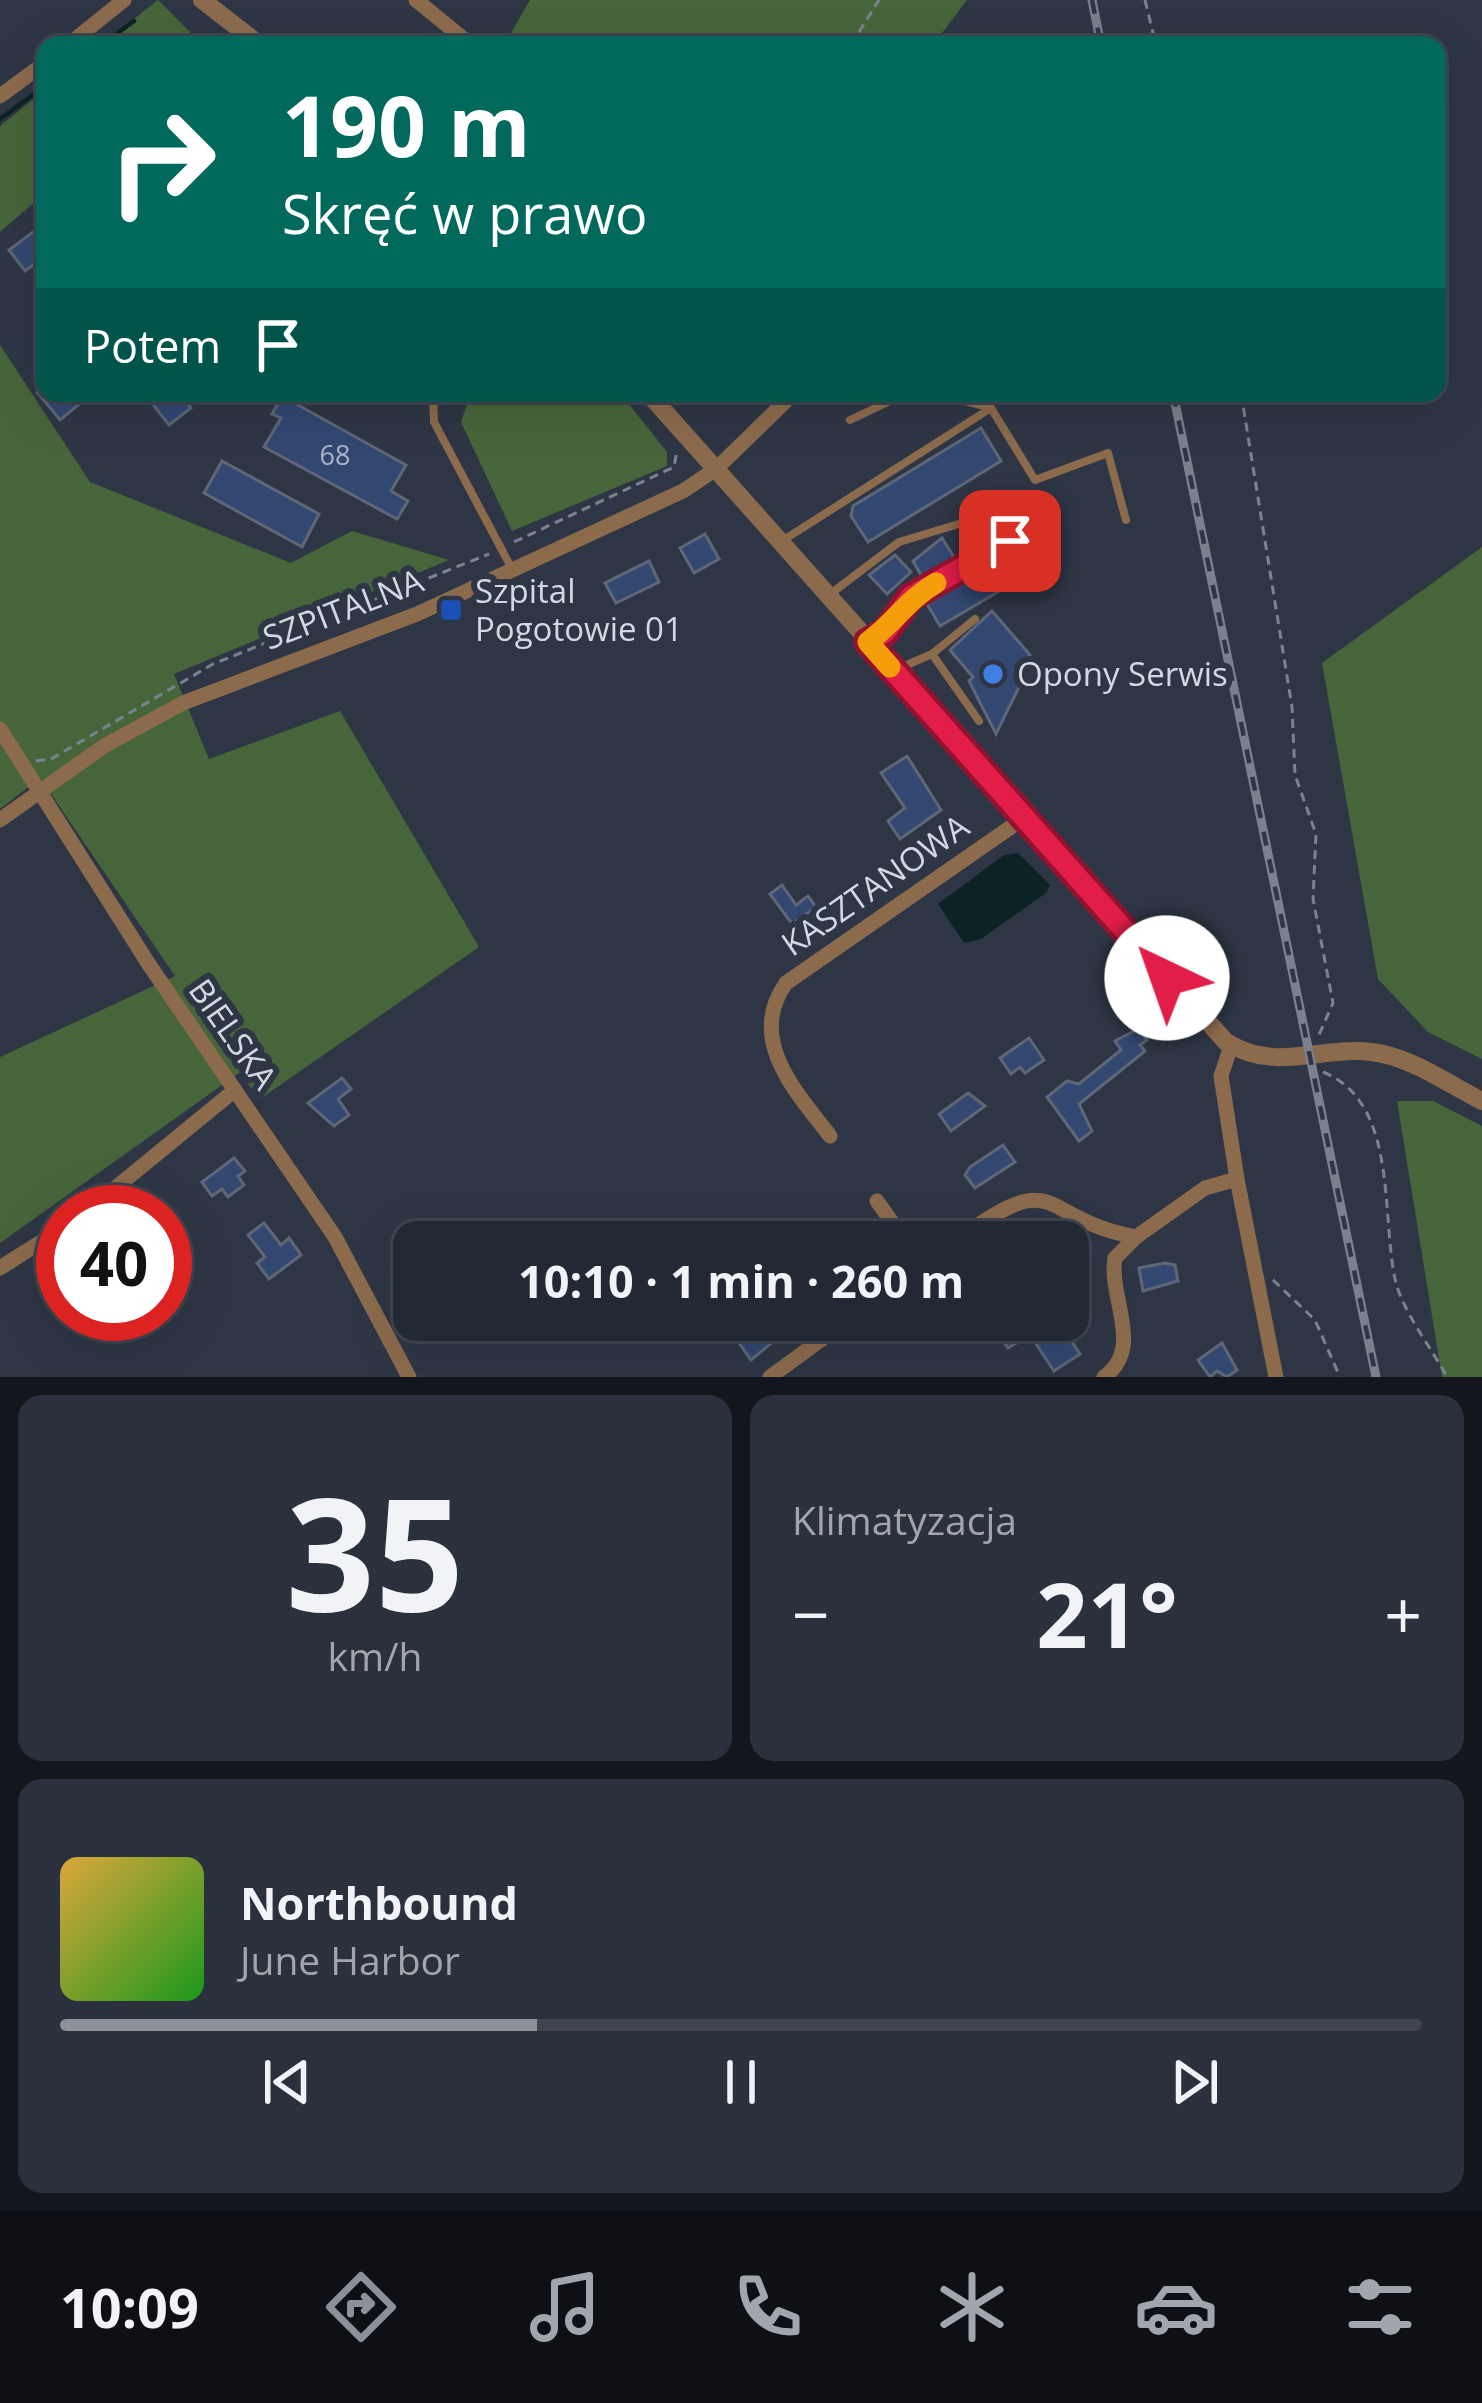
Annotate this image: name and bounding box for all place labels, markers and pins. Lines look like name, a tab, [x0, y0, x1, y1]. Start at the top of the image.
pin	[959, 490, 1061, 592]
place label: Szpital Pogotowie 01	[475, 568, 683, 651]
marker: Szpital Pogotowie 01	[438, 597, 464, 623]
place label: Opony Serwis	[1017, 651, 1228, 696]
marker: Opony Serwis	[980, 661, 1006, 687]

